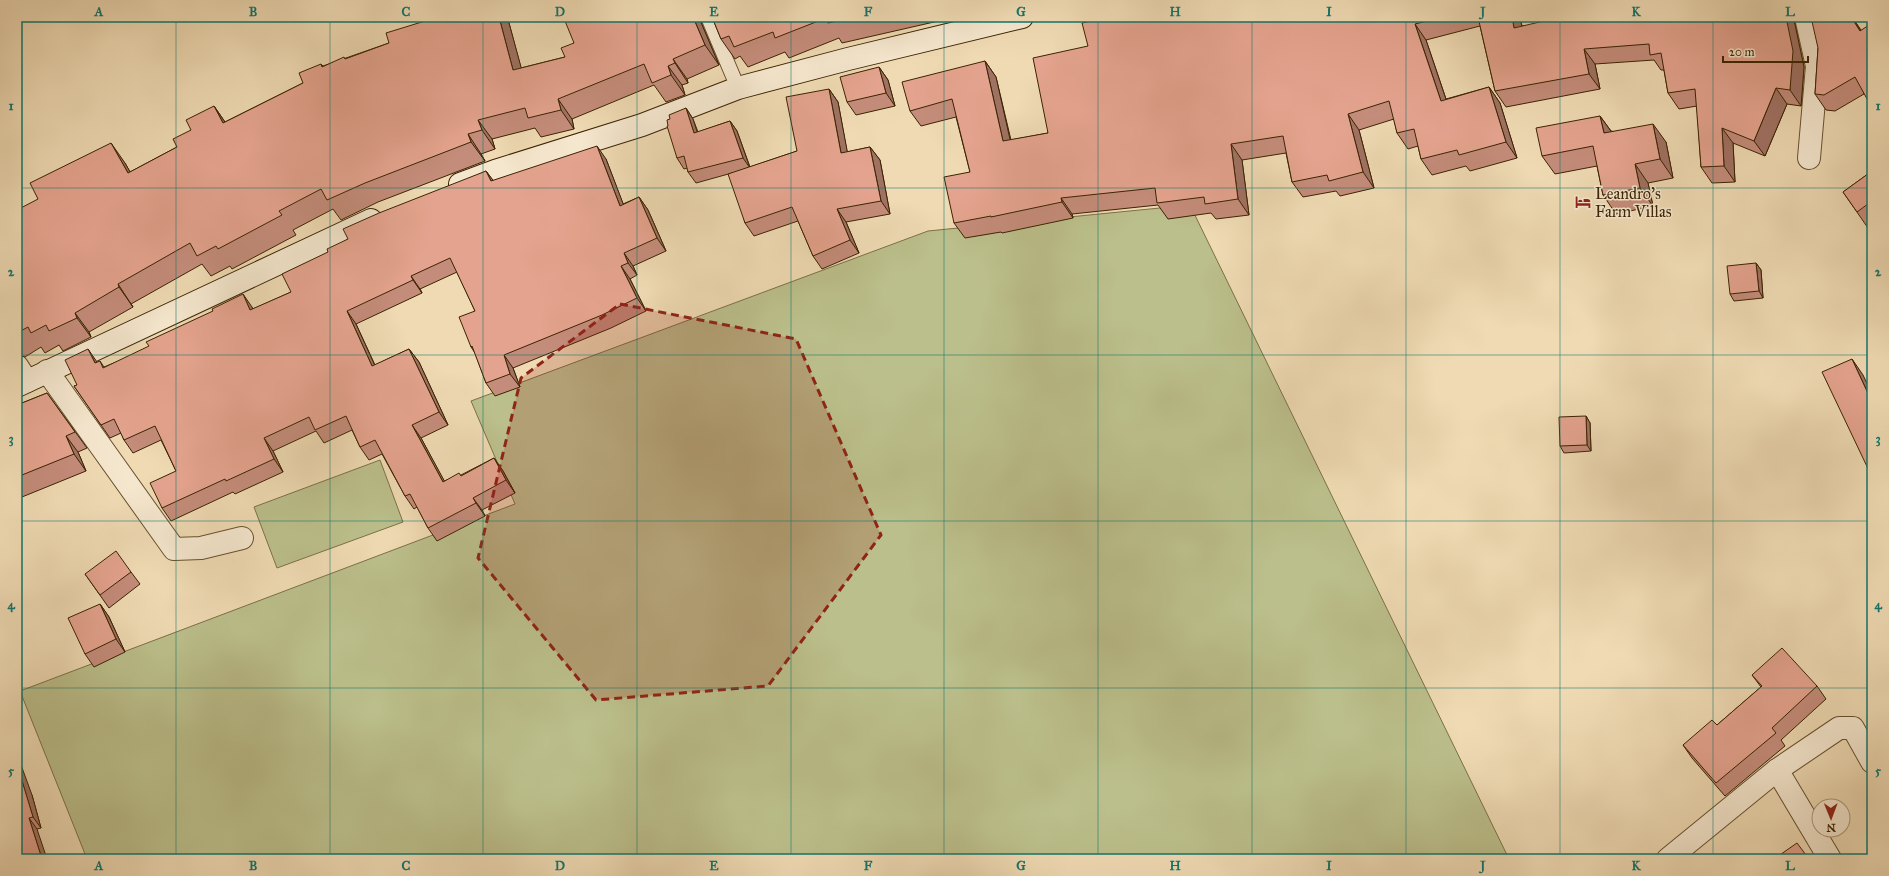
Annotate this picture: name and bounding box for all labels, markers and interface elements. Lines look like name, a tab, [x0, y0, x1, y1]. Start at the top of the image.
text: A	[94, 4, 104, 20]
text: B	[249, 4, 258, 20]
text: C	[402, 4, 411, 20]
text: D	[555, 4, 565, 20]
text: E	[709, 4, 719, 20]
text: F	[864, 4, 873, 20]
text: G	[1016, 4, 1026, 20]
text: H	[1169, 4, 1181, 20]
text: I	[1326, 4, 1332, 20]
text: J	[1478, 4, 1486, 20]
text: K	[1631, 4, 1641, 20]
text: L	[1785, 4, 1795, 20]
scale bar	[1723, 38, 1808, 64]
text: 20 m	[1729, 45, 1755, 59]
text: 1	[8, 98, 14, 114]
text: 1	[1875, 98, 1881, 114]
place label: Leandro's Farm Villas	[1595, 184, 1672, 221]
hotel icon: Leandro's Farm Villas	[1574, 193, 1592, 211]
text: 2	[8, 264, 15, 280]
text: 2	[1875, 264, 1882, 280]
text: 3	[8, 431, 14, 447]
text: 3	[1875, 431, 1881, 447]
text: 4	[7, 597, 15, 613]
text: 4	[1874, 597, 1882, 613]
text: 5	[8, 763, 15, 779]
text: 5	[1875, 763, 1882, 779]
north arrow	[1811, 798, 1851, 838]
text: N	[1826, 821, 1836, 834]
text: A	[94, 858, 104, 874]
text: B	[249, 858, 258, 874]
text: C	[402, 858, 411, 874]
text: D	[555, 858, 565, 874]
text: E	[709, 858, 719, 874]
text: F	[864, 858, 873, 874]
text: G	[1016, 858, 1026, 874]
text: H	[1169, 858, 1181, 874]
text: I	[1326, 858, 1332, 874]
text: J	[1478, 858, 1486, 874]
text: K	[1631, 858, 1641, 874]
text: L	[1785, 858, 1795, 874]

